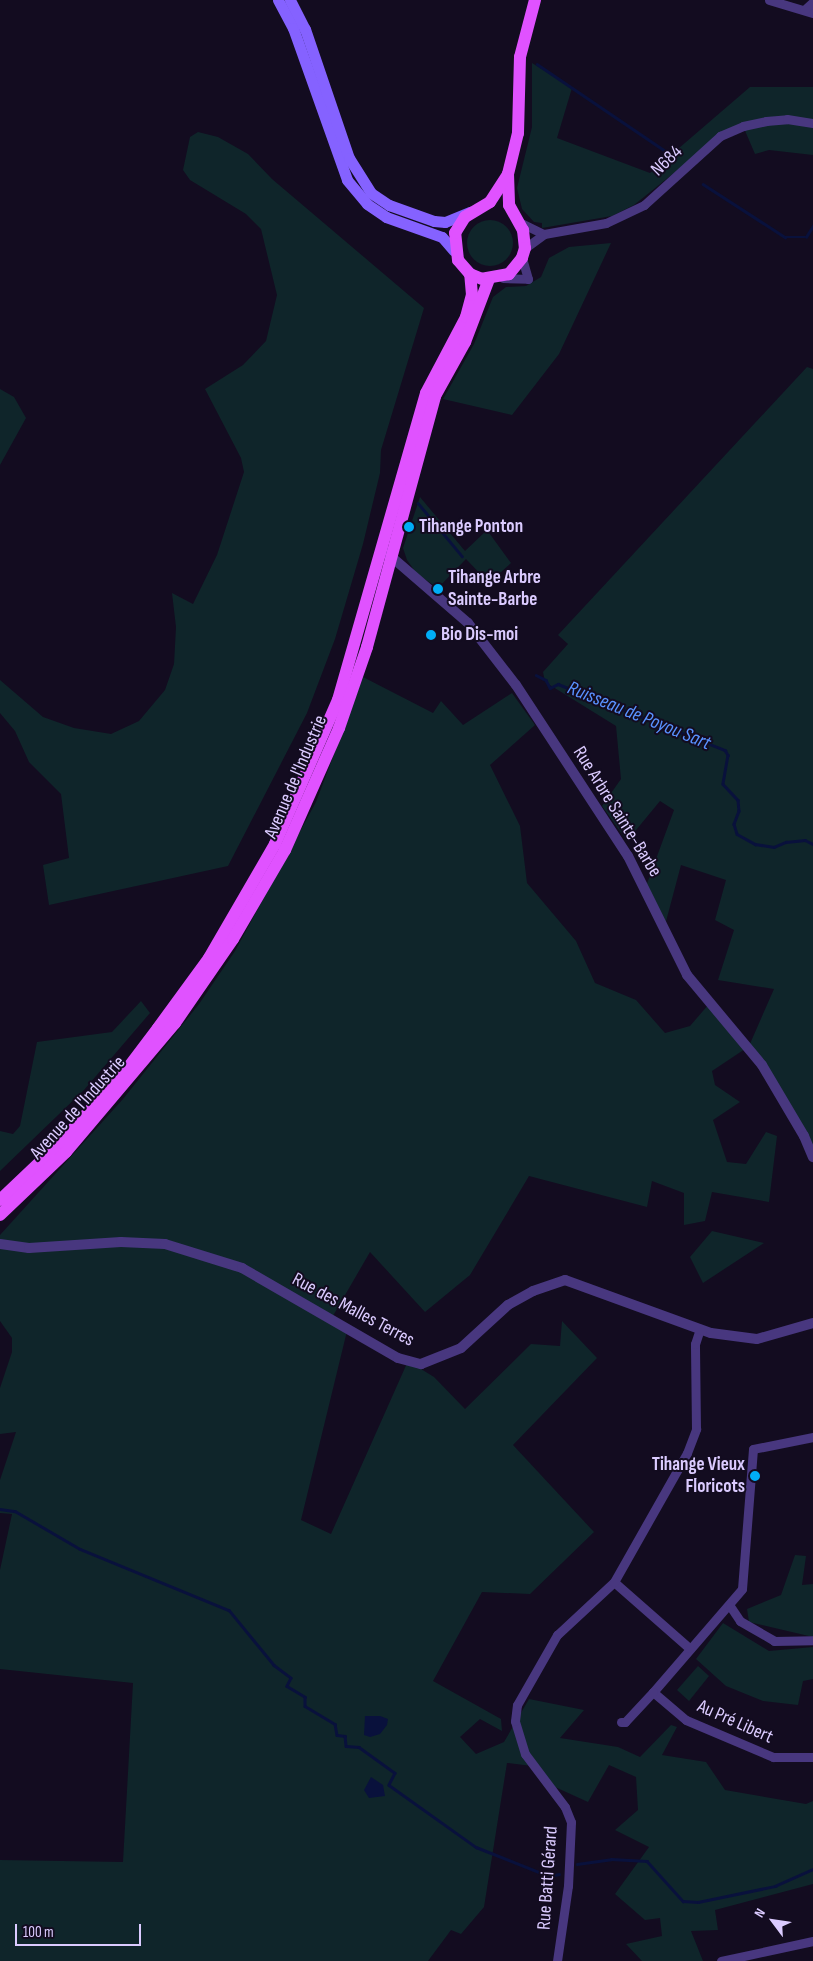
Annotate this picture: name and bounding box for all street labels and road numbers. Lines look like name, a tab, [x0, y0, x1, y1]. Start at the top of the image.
street label: N684	[647, 141, 687, 181]
street label: Avenue de l'Industrie	[260, 712, 332, 842]
street label: Rue Arbre Sainte-Barbe	[568, 743, 666, 881]
street label: Avenue de l'Industrie	[25, 1051, 131, 1165]
street label: Rue des Malles Terres	[288, 1268, 418, 1352]
street label: Au Pré Libert	[694, 1695, 776, 1749]
street label: Rue Batti Gérard	[533, 1825, 563, 1931]

